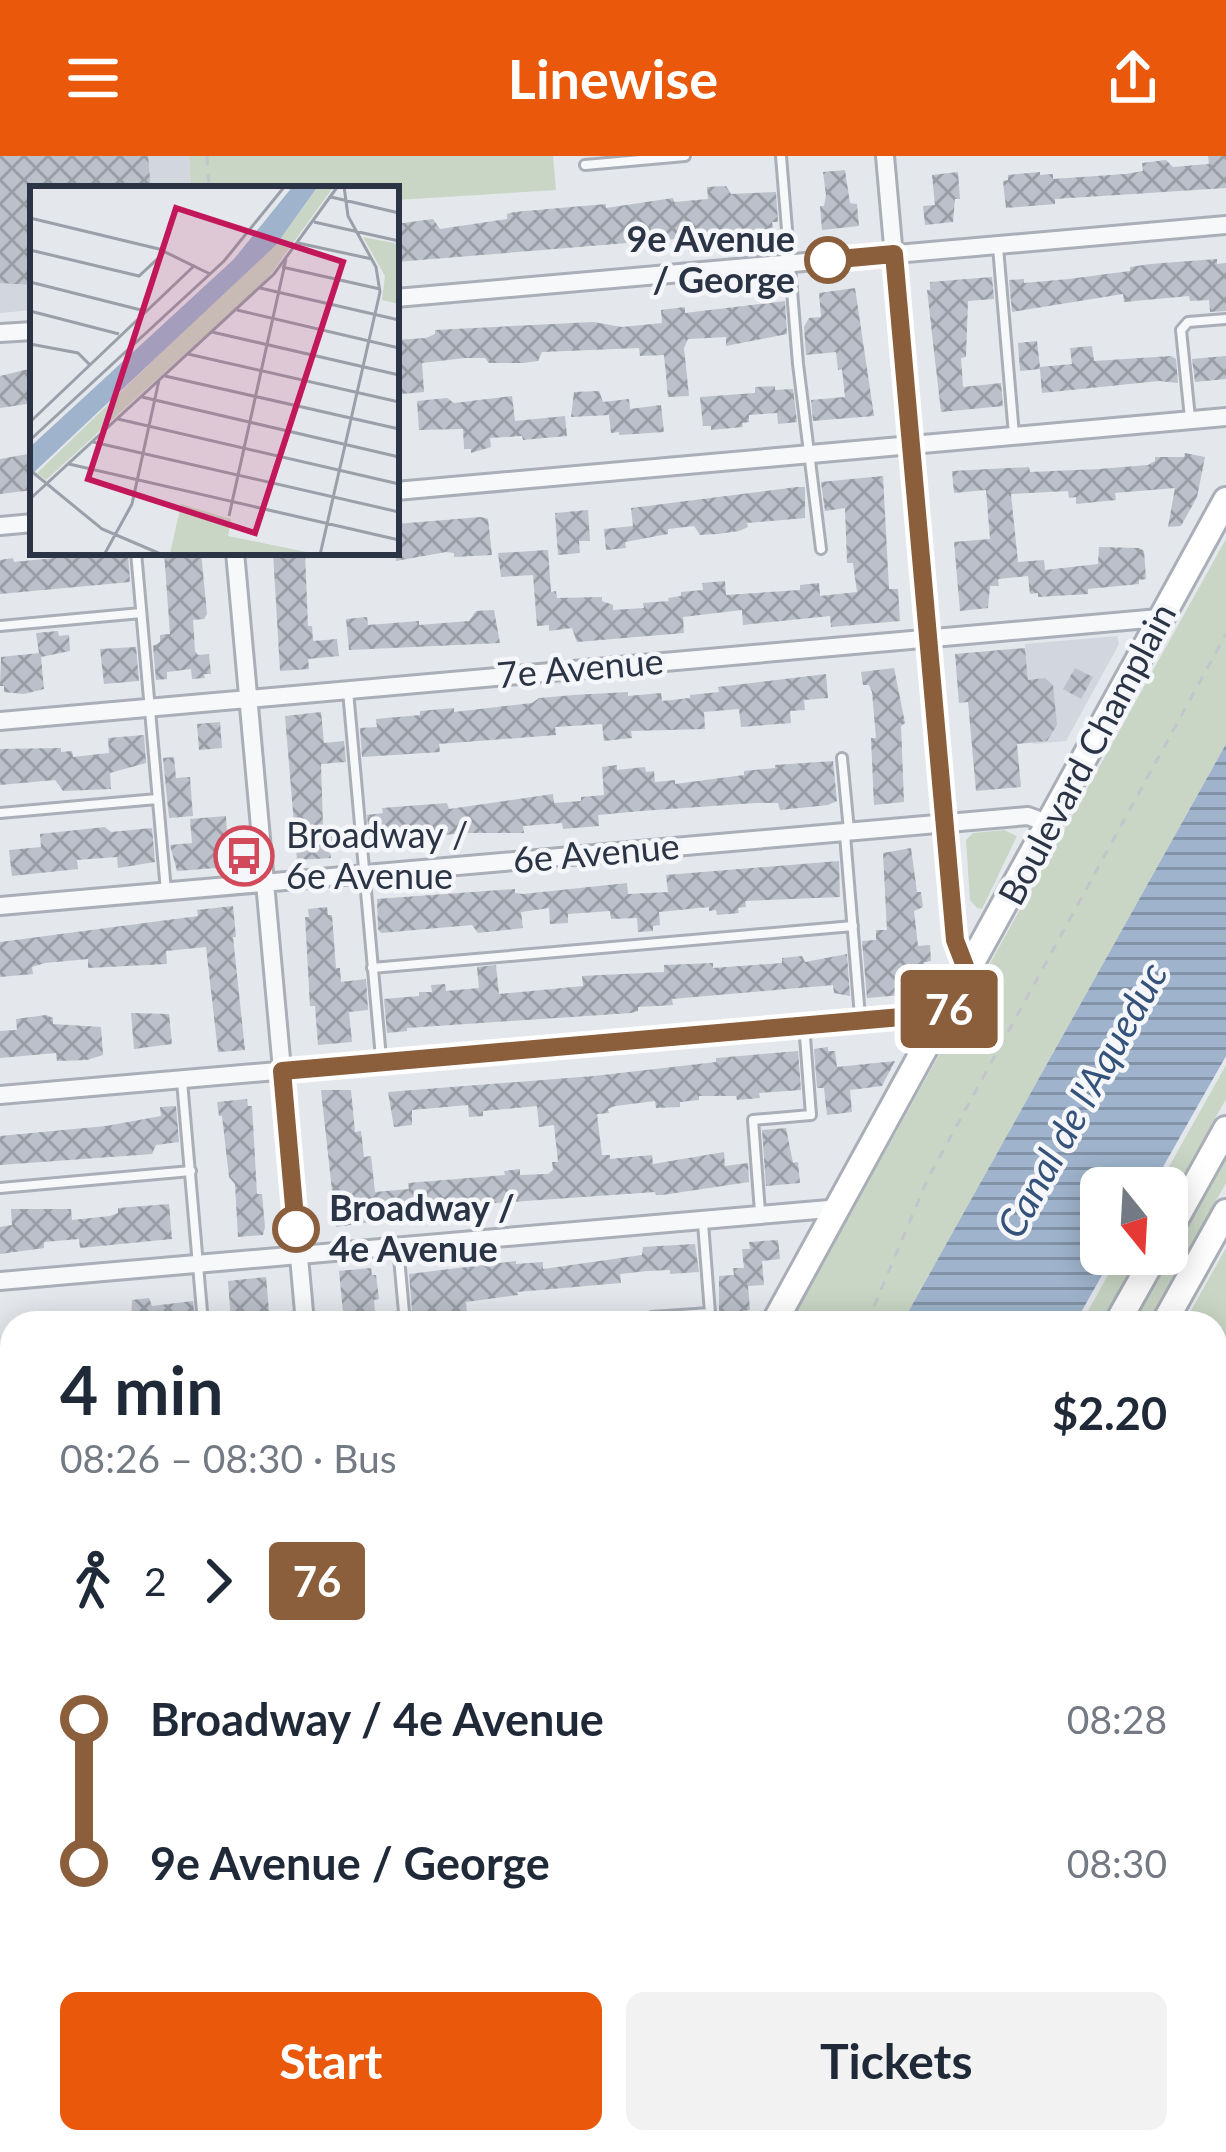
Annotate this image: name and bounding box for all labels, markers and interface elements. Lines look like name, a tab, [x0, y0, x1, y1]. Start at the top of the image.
icon: menu	[60, 45, 126, 111]
icon: share	[1100, 45, 1166, 111]
text: Linewise	[508, 46, 718, 111]
inset map	[30, 186, 399, 555]
place label: 9e Avenue / George	[626, 216, 795, 301]
marker: 9e Avenue / George	[806, 238, 850, 282]
street label: Boulevard Champlain	[988, 595, 1184, 912]
street label: 7e Avenue	[495, 638, 665, 696]
place label: Broadway / 6e Avenue	[286, 812, 468, 897]
street label: 6e Avenue	[511, 823, 681, 881]
bus stop icon: Broadway / 6e Avenue	[213, 825, 275, 887]
water label: Canal de l'Aqueduc	[986, 954, 1176, 1245]
line badge: 76	[895, 970, 1003, 1048]
text: 76	[925, 984, 973, 1034]
north arrow	[1080, 1167, 1188, 1275]
map controls	[1080, 1167, 1188, 1275]
place label: Broadway / 4e Avenue	[329, 1185, 515, 1270]
marker: Broadway / 4e Avenue	[274, 1207, 318, 1251]
text: 4 min	[60, 1350, 224, 1429]
text: $2.20	[1052, 1386, 1167, 1440]
text: 08:26 – 08:30 · Bus	[60, 1435, 397, 1481]
icon: walk	[60, 1548, 126, 1614]
icon: forward	[185, 1548, 251, 1614]
text: 76	[293, 1556, 341, 1606]
text: 2	[144, 1558, 167, 1604]
text: Broadway / 4e Avenue	[150, 1692, 604, 1746]
text: 08:28	[1067, 1696, 1167, 1742]
text: 9e Avenue / George	[150, 1836, 550, 1890]
text: 08:30	[1067, 1840, 1167, 1886]
button: Start	[60, 1992, 602, 2130]
button: Tickets	[626, 1992, 1167, 2130]

